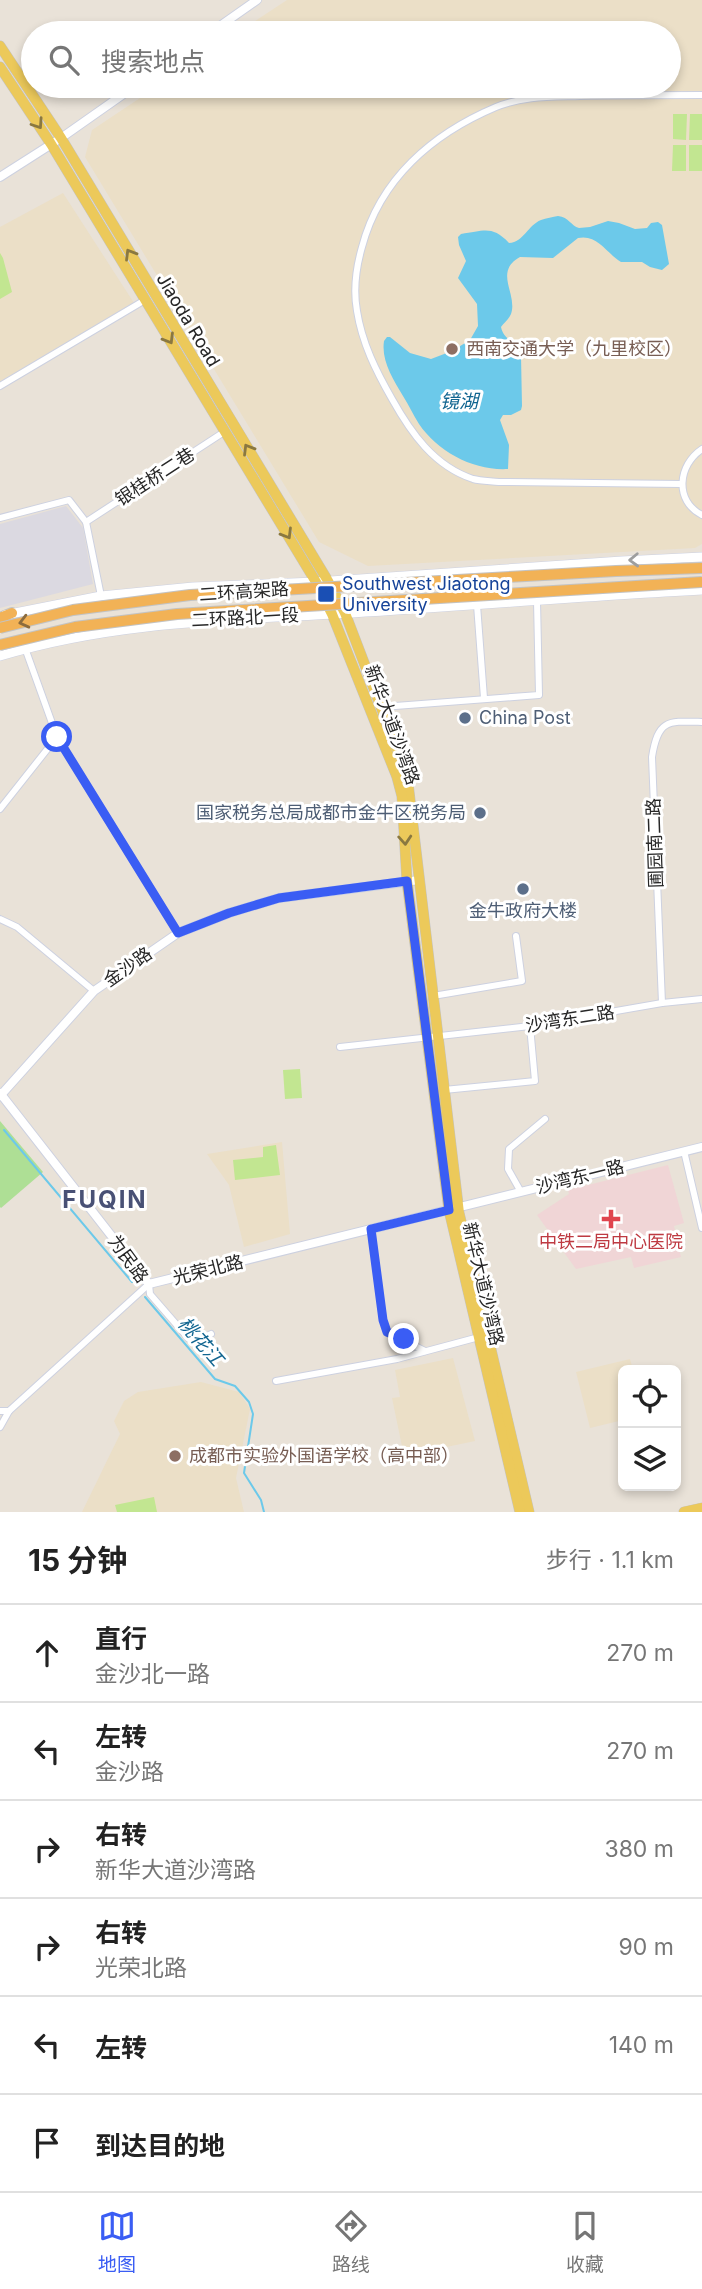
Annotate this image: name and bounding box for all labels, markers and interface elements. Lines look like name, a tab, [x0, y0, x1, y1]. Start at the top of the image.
search box	[21, 21, 681, 98]
icon: search	[45, 41, 83, 79]
text: 搜索地点	[101, 46, 205, 77]
one-way arrow	[30, 116, 42, 129]
one-way arrow	[125, 249, 138, 262]
street label: Jiaoda Road	[152, 269, 225, 370]
one-way arrow	[160, 332, 173, 345]
place label: 西南交通大学（九里校区）	[466, 338, 682, 359]
marker: 西南交通大学（九里校区）	[444, 341, 460, 357]
water label: 镜湖	[440, 390, 481, 413]
street label: 银桂桥二巷	[111, 443, 198, 510]
one-way arrow	[243, 444, 256, 457]
one-way arrow	[278, 526, 291, 539]
one-way arrow	[628, 553, 639, 568]
place label: Southwest Jiaotong University	[342, 573, 511, 615]
street label: 二环高架路	[198, 578, 290, 605]
marker: Southwest Jiaotong University	[316, 584, 336, 604]
street label: 二环路北一段	[190, 604, 299, 631]
one-way arrow	[19, 614, 31, 628]
street label: 新华大道沙湾路	[361, 662, 424, 788]
place label: China Post	[479, 707, 571, 728]
marker: China Post	[457, 710, 473, 726]
route start	[41, 721, 72, 752]
street label: 圃园南二路	[642, 798, 667, 888]
place label: 国家税务总局成都市金牛区税务局	[196, 802, 466, 823]
marker: 国家税务总局成都市金牛区税务局	[472, 805, 488, 821]
one-way arrow	[397, 835, 412, 846]
marker: 金牛政府大楼	[515, 881, 531, 897]
place label: 金牛政府大楼	[469, 900, 577, 921]
street label: 金沙路	[100, 943, 156, 991]
street label: 沙湾东二路	[524, 1001, 616, 1036]
street label: 沙湾东一路	[534, 1155, 626, 1198]
district label: FUQIN	[62, 1185, 148, 1214]
marker: 中铁二局中心医院	[601, 1209, 621, 1229]
street label: 新华大道沙湾路	[459, 1220, 508, 1348]
street label: 为民路	[104, 1231, 153, 1287]
place label: 中铁二局中心医院	[539, 1231, 683, 1252]
street label: 光荣北路	[170, 1251, 245, 1288]
water label: 桃花江	[173, 1312, 229, 1372]
route end	[388, 1323, 419, 1354]
map controls	[618, 1365, 681, 1491]
button: locate	[618, 1365, 681, 1428]
button: layers	[618, 1428, 681, 1491]
place label: 成都市实验外国语学校（高中部）	[189, 1445, 459, 1466]
marker: 成都市实验外国语学校（高中部）	[167, 1448, 183, 1464]
text: 15 分钟	[28, 1542, 127, 1578]
text: 步行 · 1.1 km	[546, 1546, 674, 1574]
text: 直行	[95, 1623, 147, 1654]
icon: ahead	[28, 1634, 66, 1672]
text: 270 m	[606, 1639, 674, 1667]
text: 金沙北一路	[95, 1660, 210, 1688]
text: 左转	[95, 1721, 147, 1752]
icon: left	[28, 1732, 66, 1770]
text: 270 m	[606, 1737, 674, 1765]
text: 金沙路	[95, 1758, 164, 1786]
text: 右转	[95, 1819, 147, 1850]
icon: right	[28, 1830, 66, 1868]
text: 380 m	[604, 1835, 674, 1863]
text: 新华大道沙湾路	[95, 1856, 256, 1884]
text: 右转	[95, 1917, 147, 1948]
icon: right	[28, 1928, 66, 1966]
text: 90 m	[619, 1933, 674, 1961]
text: 光荣北路	[95, 1954, 187, 1982]
icon: left	[28, 2026, 66, 2064]
text: 140 m	[609, 2031, 674, 2059]
text: 左转	[95, 2032, 147, 2063]
icon: arrive	[28, 2124, 66, 2162]
text: 到达目的地	[95, 2130, 225, 2161]
tab: 地图	[98, 2207, 136, 2276]
tab: 路线	[332, 2207, 370, 2276]
tab: 收藏	[566, 2207, 604, 2276]

